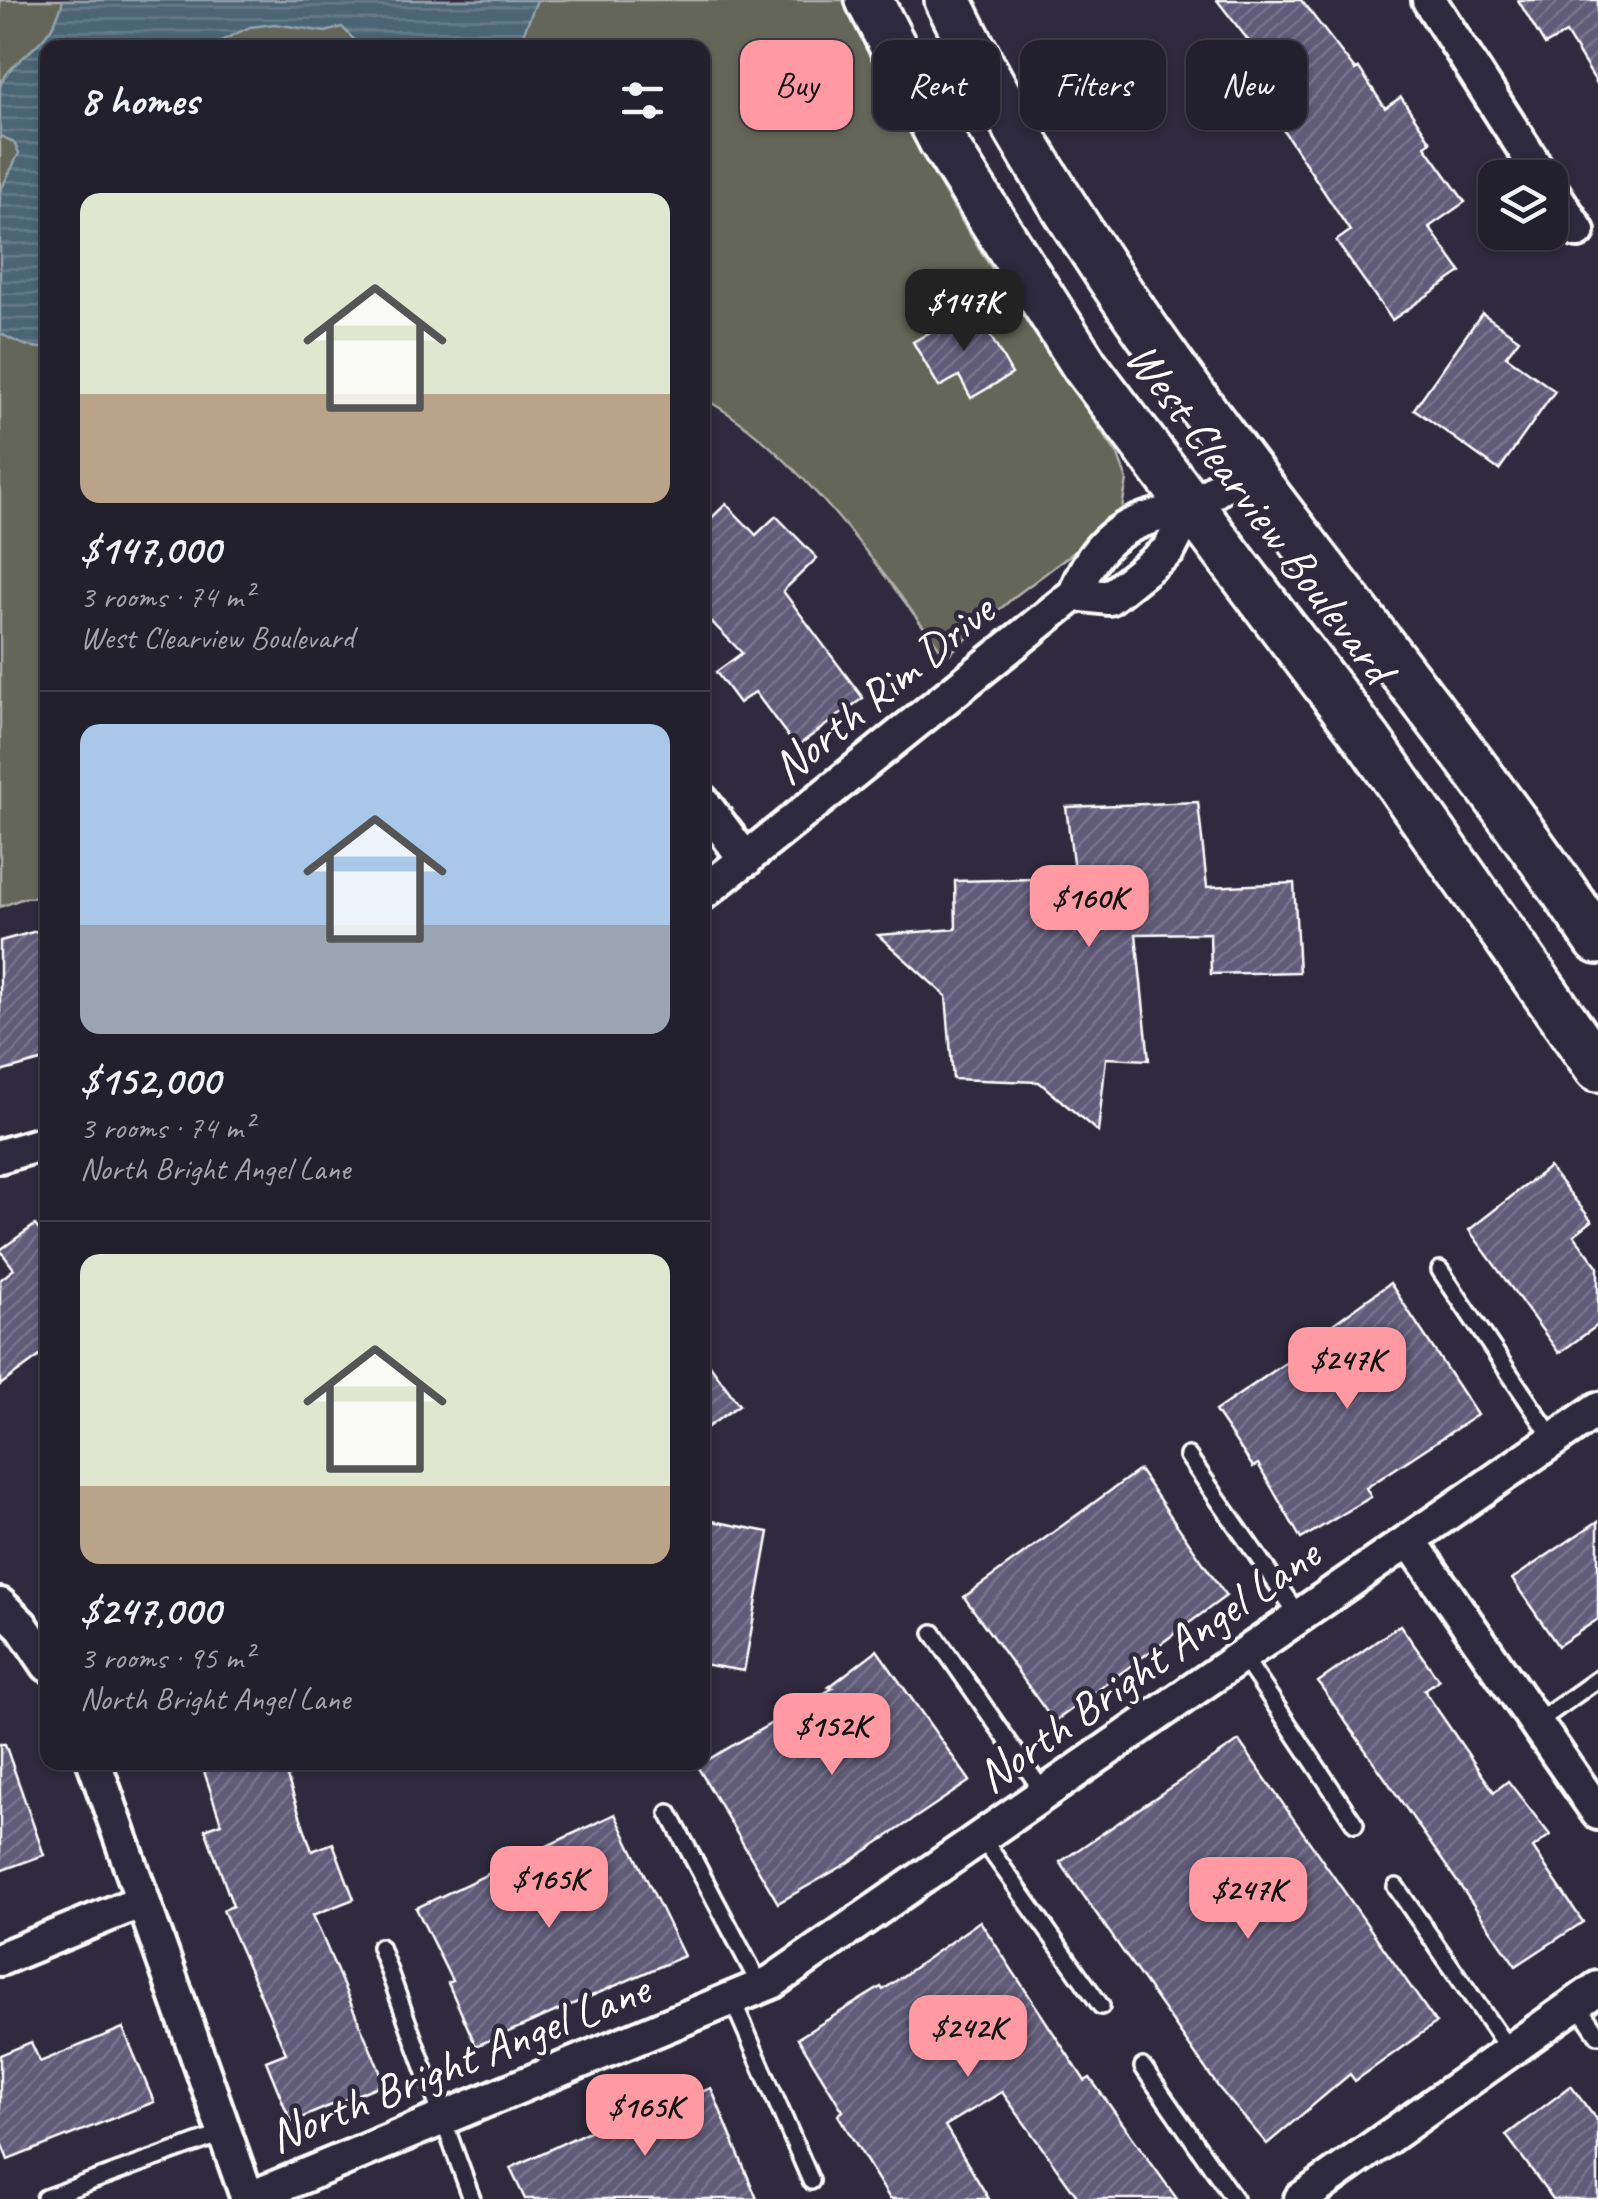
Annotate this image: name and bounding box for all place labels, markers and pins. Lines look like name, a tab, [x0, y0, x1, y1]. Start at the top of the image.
pin: $147K	[894, 269, 1034, 354]
pin: $160K	[1019, 865, 1159, 950]
pin: $247K	[1277, 1327, 1417, 1412]
pin: $152K	[762, 1693, 902, 1778]
pin: $165K	[479, 1846, 619, 1931]
pin: $247K	[1178, 1857, 1318, 1942]
pin: $242K	[898, 1995, 1038, 2080]
pin: $165K	[575, 2074, 715, 2159]

